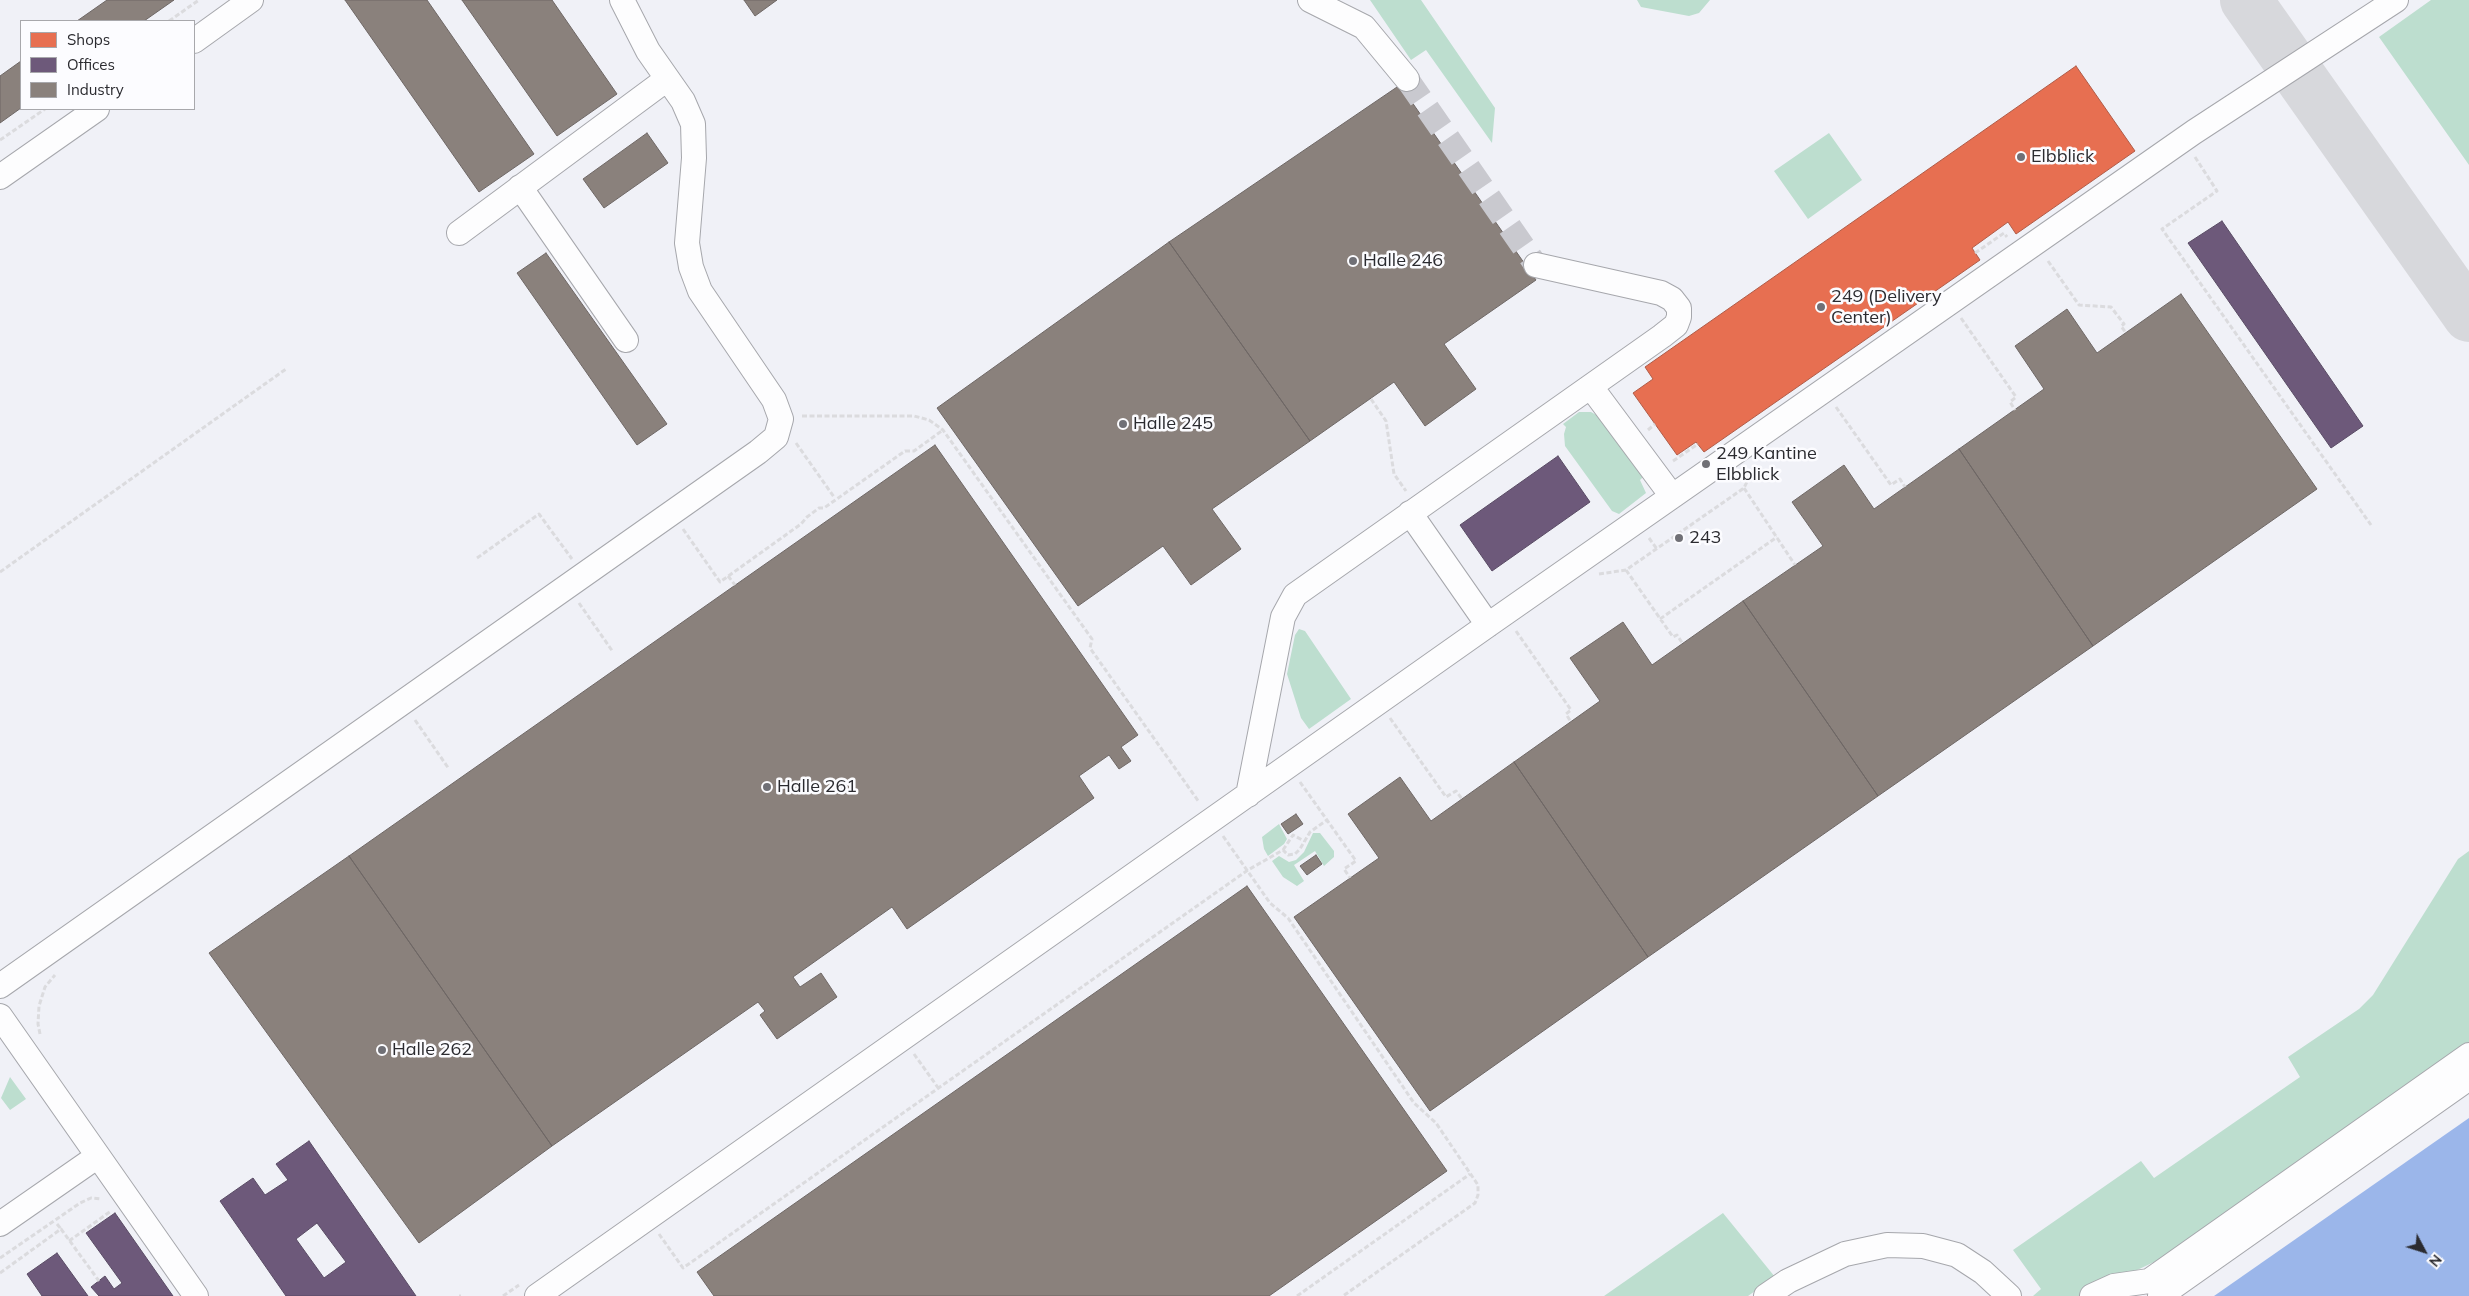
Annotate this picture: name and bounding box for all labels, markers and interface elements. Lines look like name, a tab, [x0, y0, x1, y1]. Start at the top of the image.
legend	[20, 20, 195, 110]
text: Shops	[67, 30, 110, 49]
text: Offices	[67, 55, 115, 74]
text: Industry	[67, 80, 124, 99]
place label: Elbblick	[2031, 146, 2094, 168]
marker: Elbblick	[2015, 151, 2027, 163]
place label: Halle 246	[1363, 250, 1443, 272]
marker: Halle 246	[1347, 255, 1359, 267]
place label: 249 (Delivery Center)	[1831, 286, 1941, 328]
marker: 249 (Delivery Center)	[1815, 301, 1827, 313]
place label: Halle 245	[1133, 413, 1213, 435]
marker: Halle 245	[1117, 418, 1129, 430]
place label: 249 Kantine Elbblick	[1716, 443, 1817, 486]
marker: 249 Kantine Elbblick	[1700, 458, 1712, 470]
place label: 243	[1689, 527, 1721, 549]
marker: 243	[1673, 532, 1685, 544]
place label: Halle 261	[777, 776, 857, 798]
marker: Halle 261	[761, 781, 773, 793]
place label: Halle 262	[392, 1039, 472, 1061]
marker: Halle 262	[376, 1044, 388, 1056]
north arrow	[2399, 1226, 2449, 1276]
text: N	[2425, 1251, 2446, 1270]

